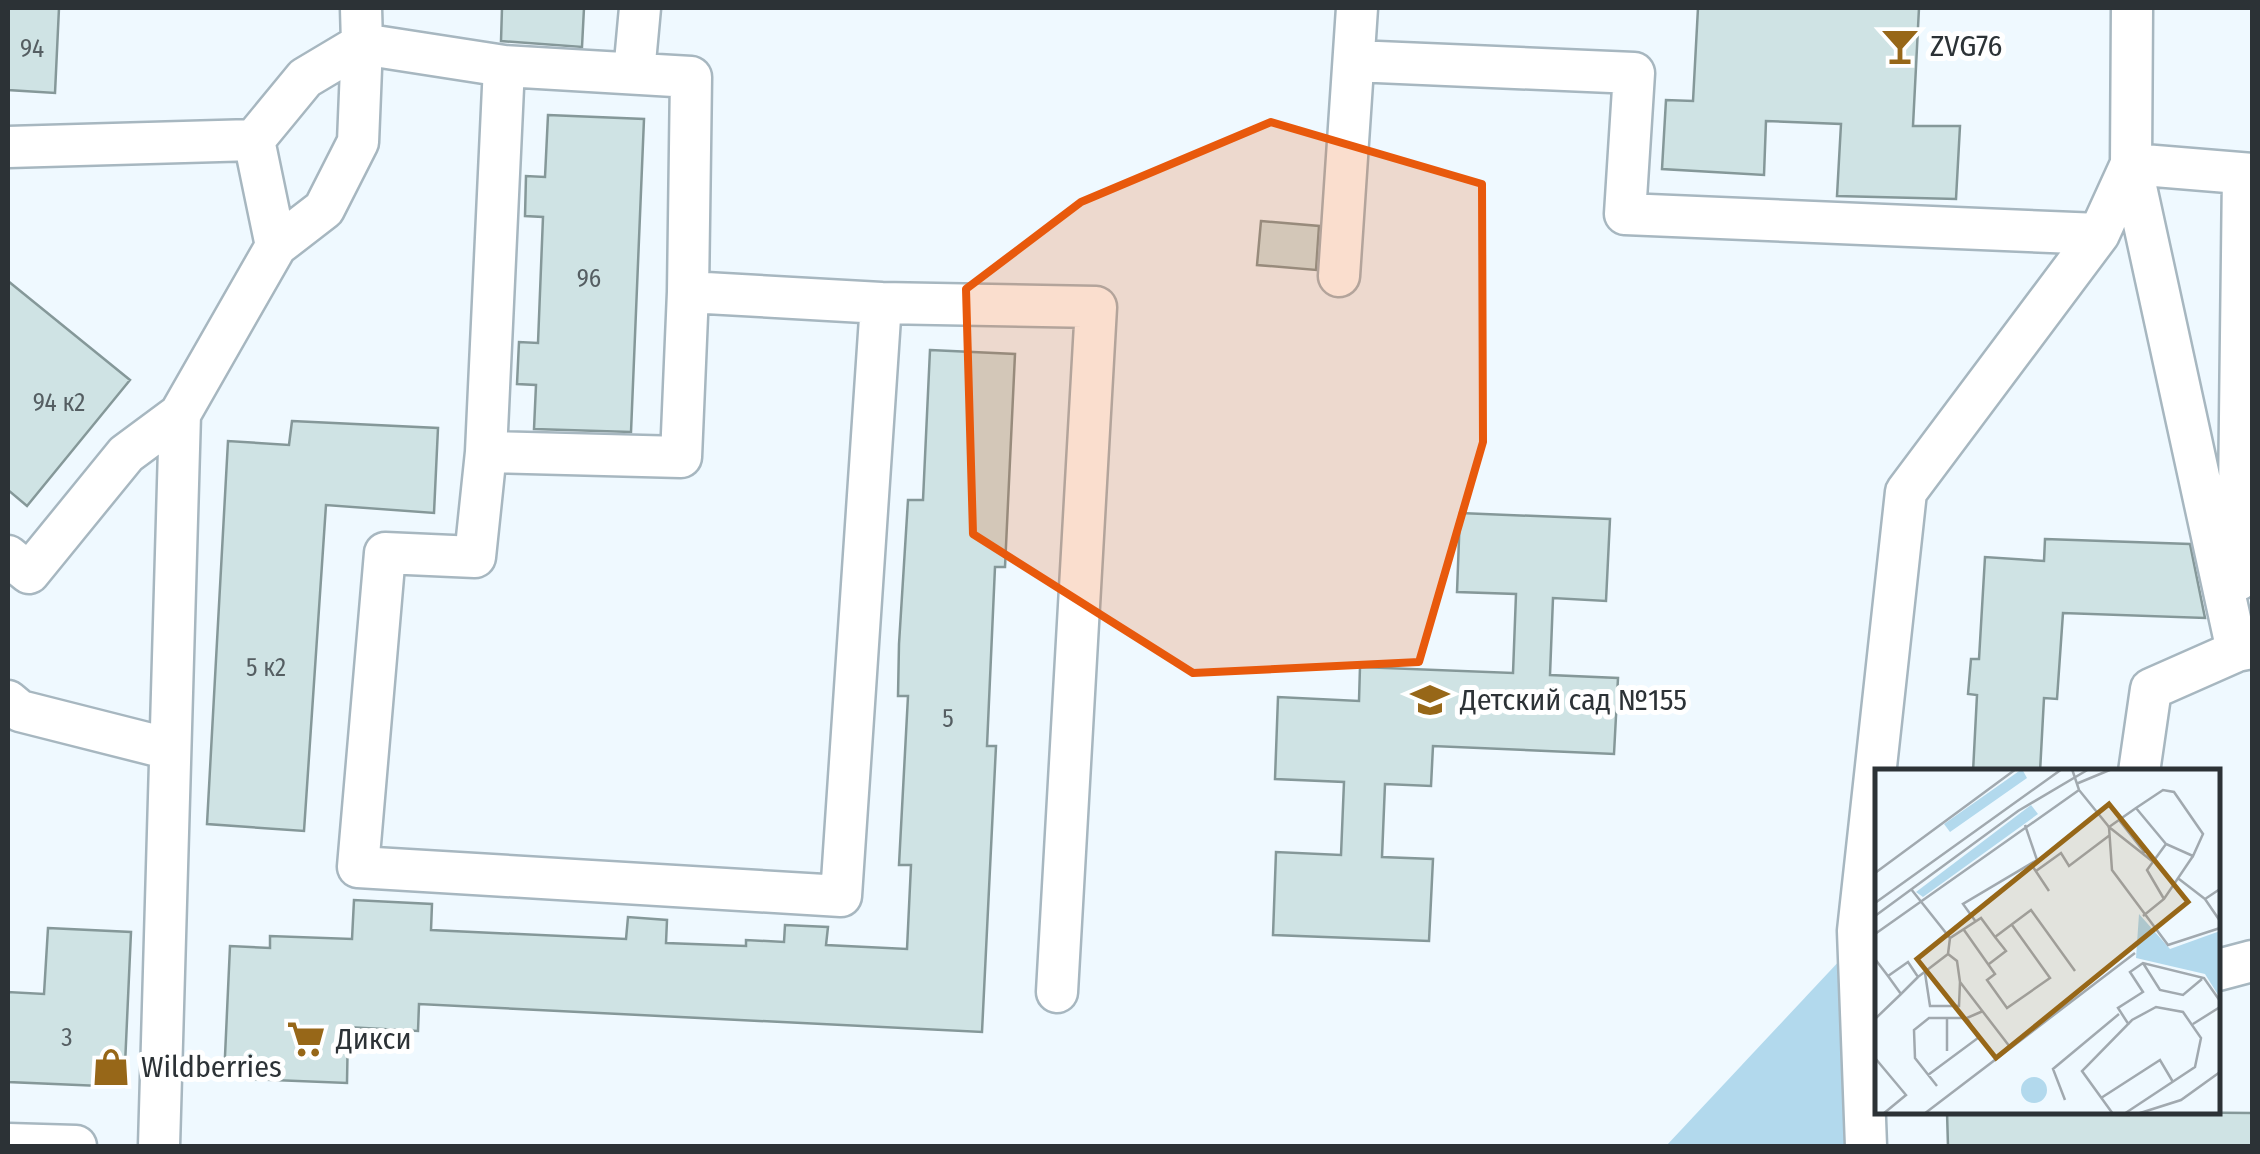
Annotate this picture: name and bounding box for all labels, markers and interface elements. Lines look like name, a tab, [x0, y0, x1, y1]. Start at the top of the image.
bar icon: ZVG76	[1879, 25, 1921, 67]
place label: ZVG76	[1930, 28, 2002, 64]
house number: 94	[20, 34, 44, 64]
house number: 96	[577, 264, 601, 294]
house number: 94 к2	[33, 388, 85, 418]
house number: 5 к2	[246, 653, 286, 683]
school or university icon: Детский сад №155	[1409, 679, 1451, 721]
place label: Детский сад №155	[1459, 682, 1687, 718]
house number: 5	[942, 704, 954, 734]
inset map	[1875, 769, 2220, 1114]
supermarket icon: Дикси	[285, 1018, 327, 1060]
place label: Дикси	[335, 1021, 412, 1057]
house number: 3	[61, 1023, 73, 1053]
shop icon: Wildberries	[90, 1046, 132, 1088]
place label: Wildberries	[141, 1049, 282, 1085]

